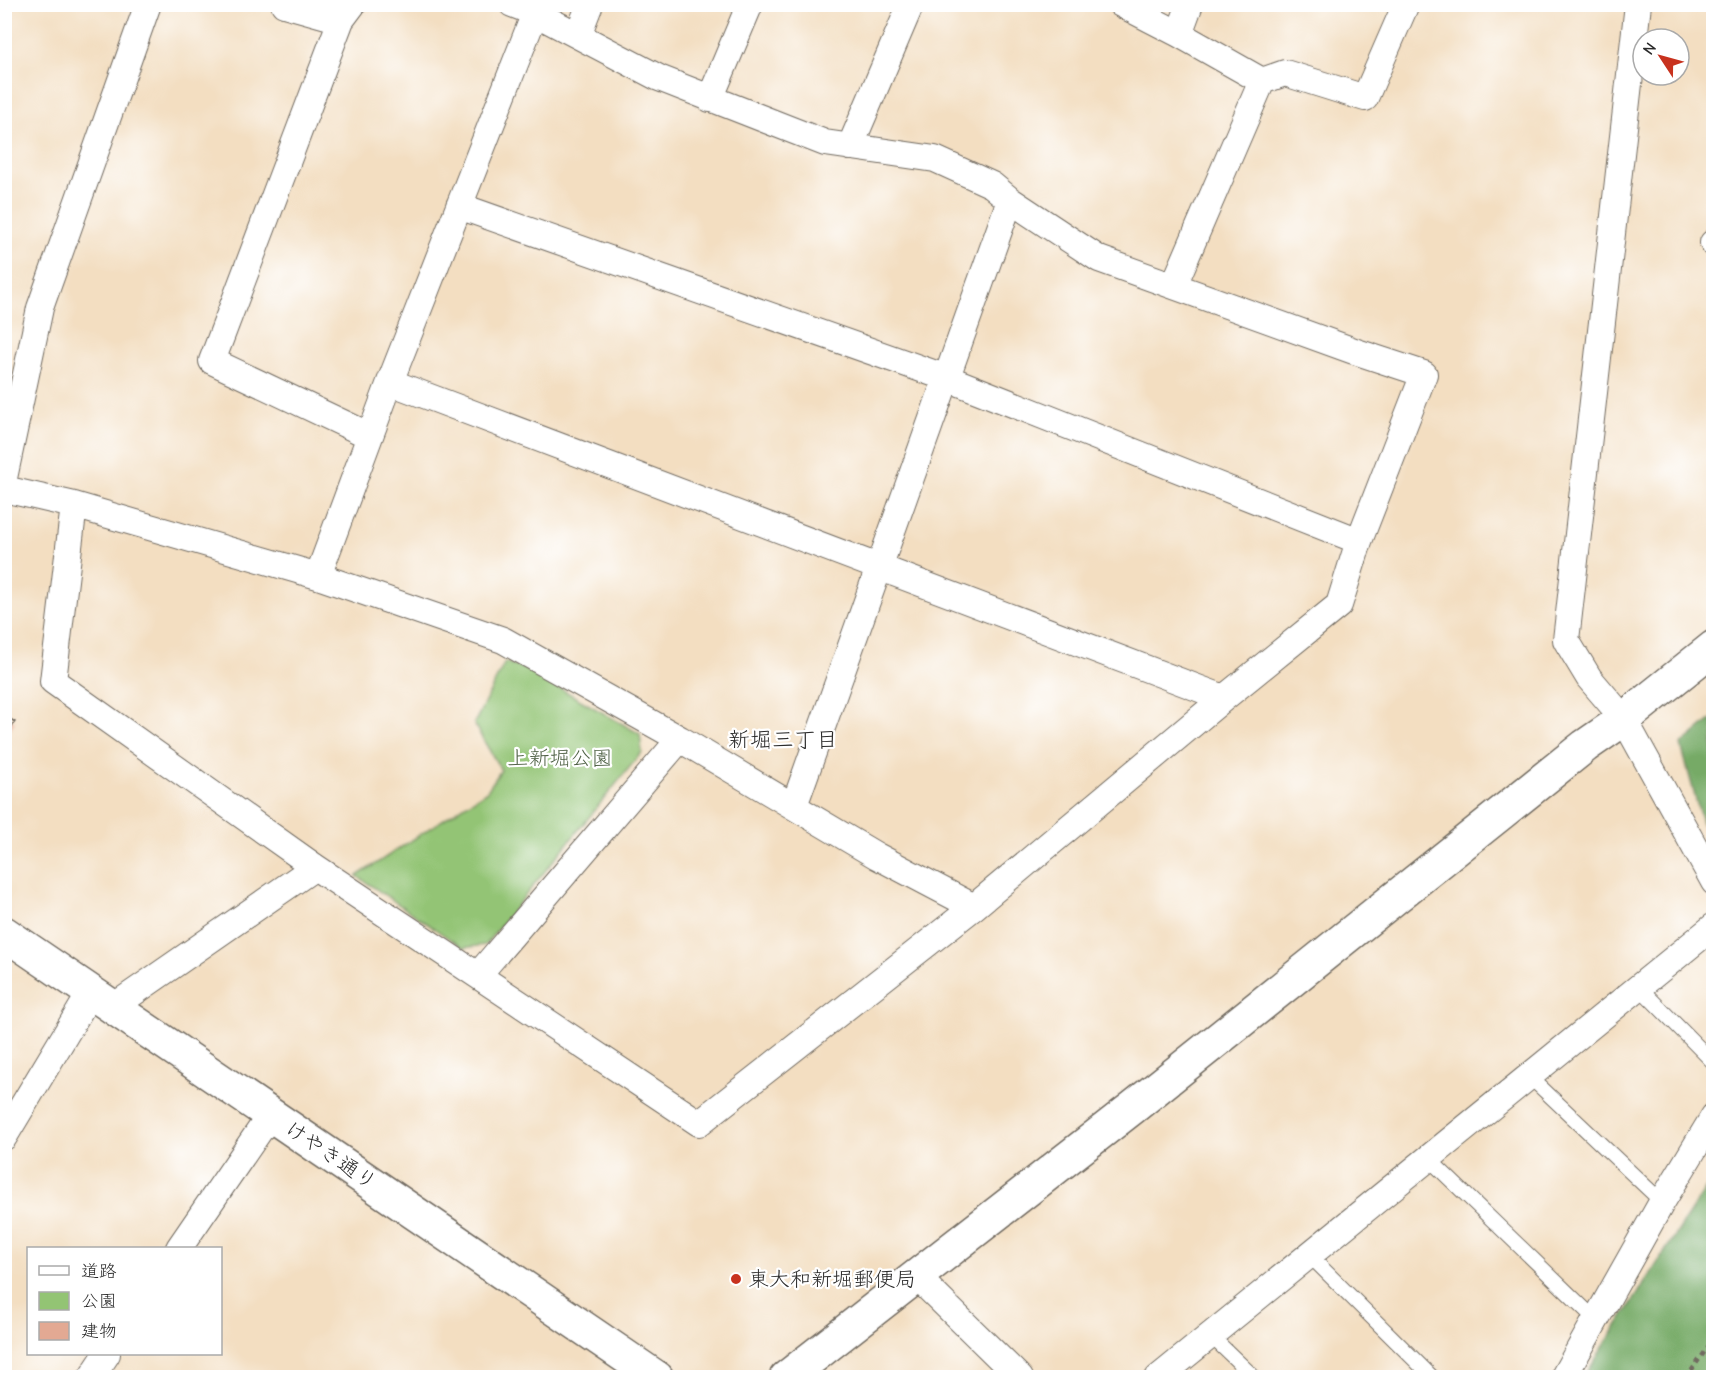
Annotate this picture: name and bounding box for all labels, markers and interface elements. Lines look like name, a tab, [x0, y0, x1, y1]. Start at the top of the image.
north arrow	[1631, 27, 1691, 87]
text: N	[1639, 39, 1660, 58]
district label: 新堀三丁目	[728, 727, 838, 753]
park label: 上新堀公園	[508, 746, 613, 770]
street label: けやき通り	[281, 1116, 381, 1194]
legend	[27, 1247, 222, 1355]
text: 道路	[81, 1261, 117, 1282]
place label: 東大和新堀郵便局	[748, 1267, 916, 1291]
marker: 東大和新堀郵便局	[729, 1272, 743, 1286]
text: 公園	[81, 1291, 117, 1312]
text: 建物	[81, 1321, 117, 1342]

